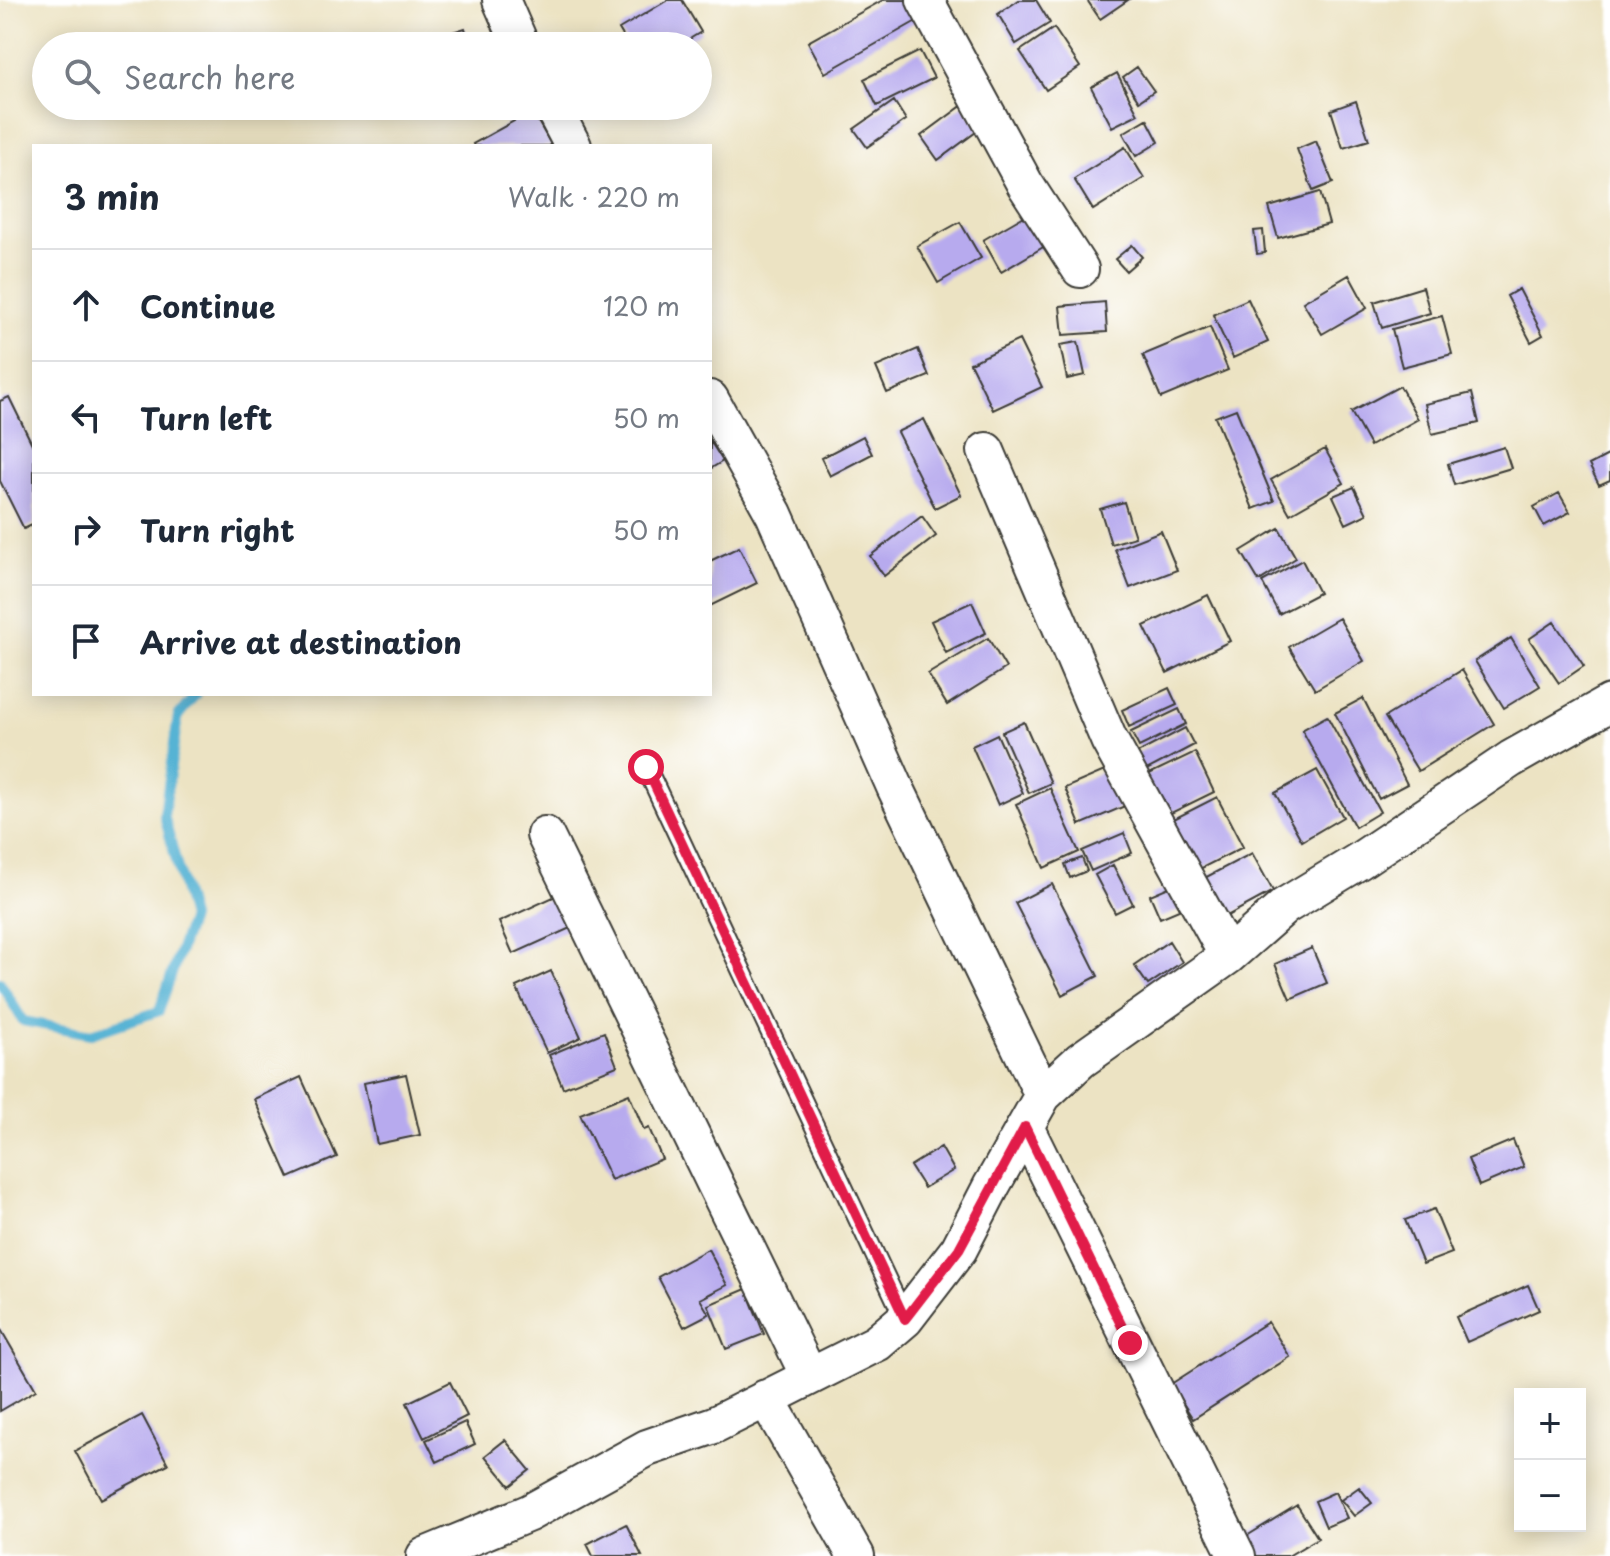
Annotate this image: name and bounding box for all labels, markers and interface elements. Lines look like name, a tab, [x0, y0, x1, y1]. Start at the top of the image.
search box	[32, 32, 712, 120]
icon: search	[60, 54, 104, 98]
text: Search here	[124, 54, 296, 99]
text: 3 min	[64, 170, 160, 222]
text: Walk · 220 m	[508, 177, 680, 216]
icon: ahead	[64, 283, 108, 327]
text: Continue	[140, 283, 275, 328]
text: 120 m	[603, 286, 680, 325]
icon: left	[64, 395, 108, 439]
text: Turn left	[140, 395, 272, 440]
text: 50 m	[613, 398, 680, 437]
icon: right	[64, 507, 108, 551]
text: Turn right	[140, 507, 295, 552]
text: 50 m	[613, 510, 680, 549]
icon: arrive	[64, 619, 108, 663]
text: Arrive at destination	[140, 619, 462, 664]
route start	[628, 749, 664, 785]
route end	[1112, 1325, 1148, 1361]
map controls	[1514, 1388, 1586, 1532]
button: +	[1514, 1388, 1586, 1460]
button: −	[1514, 1460, 1586, 1532]

